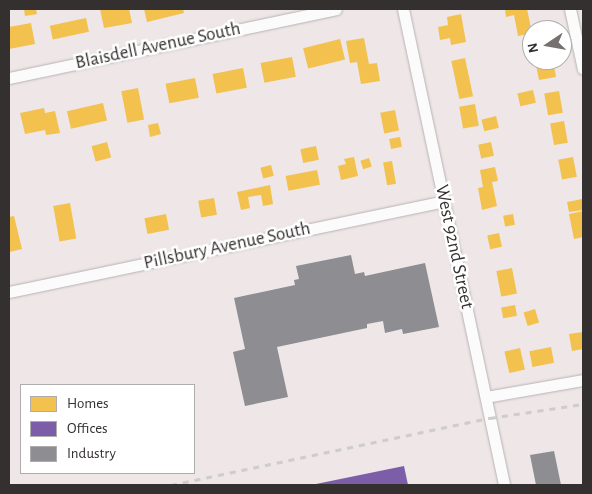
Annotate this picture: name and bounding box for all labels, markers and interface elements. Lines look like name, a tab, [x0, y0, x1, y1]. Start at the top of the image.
street label: Blaisdell Avenue South	[73, 17, 243, 75]
north arrow	[522, 20, 572, 70]
text: N	[525, 42, 541, 54]
street label: West 92nd Street	[430, 183, 478, 311]
street label: Pillsbury Avenue South	[142, 217, 312, 275]
legend	[20, 384, 195, 474]
text: Homes	[67, 396, 109, 411]
text: Offices	[67, 421, 108, 436]
text: Industry	[67, 446, 116, 461]

